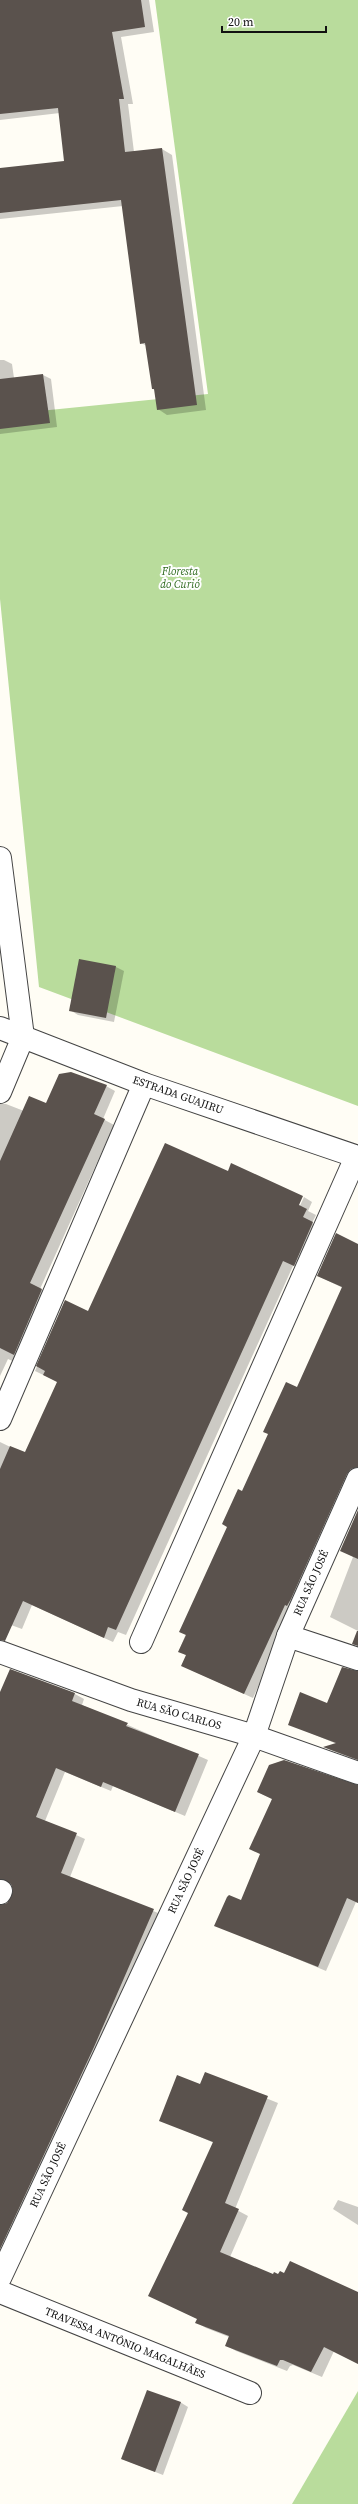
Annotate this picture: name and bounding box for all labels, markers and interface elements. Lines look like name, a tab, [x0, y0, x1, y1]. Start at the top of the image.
scale bar	[222, 8, 326, 34]
text: 20 m	[228, 14, 254, 30]
park label: Floresta do Curió	[160, 564, 200, 592]
street label: ESTRADA GUAJIRU	[131, 1072, 225, 1118]
street label: RUA SÃO JOSÉ	[290, 1547, 332, 1618]
street label: RUA SÃO CARLOS	[135, 1695, 223, 1733]
street label: RUA SÃO JOSÉ	[164, 1846, 208, 1916]
street label: RUA SÃO JOSÉ	[26, 2140, 70, 2210]
street label: TRAVESSA ANTÔNIO MAGALHÃES	[42, 2304, 208, 2382]

